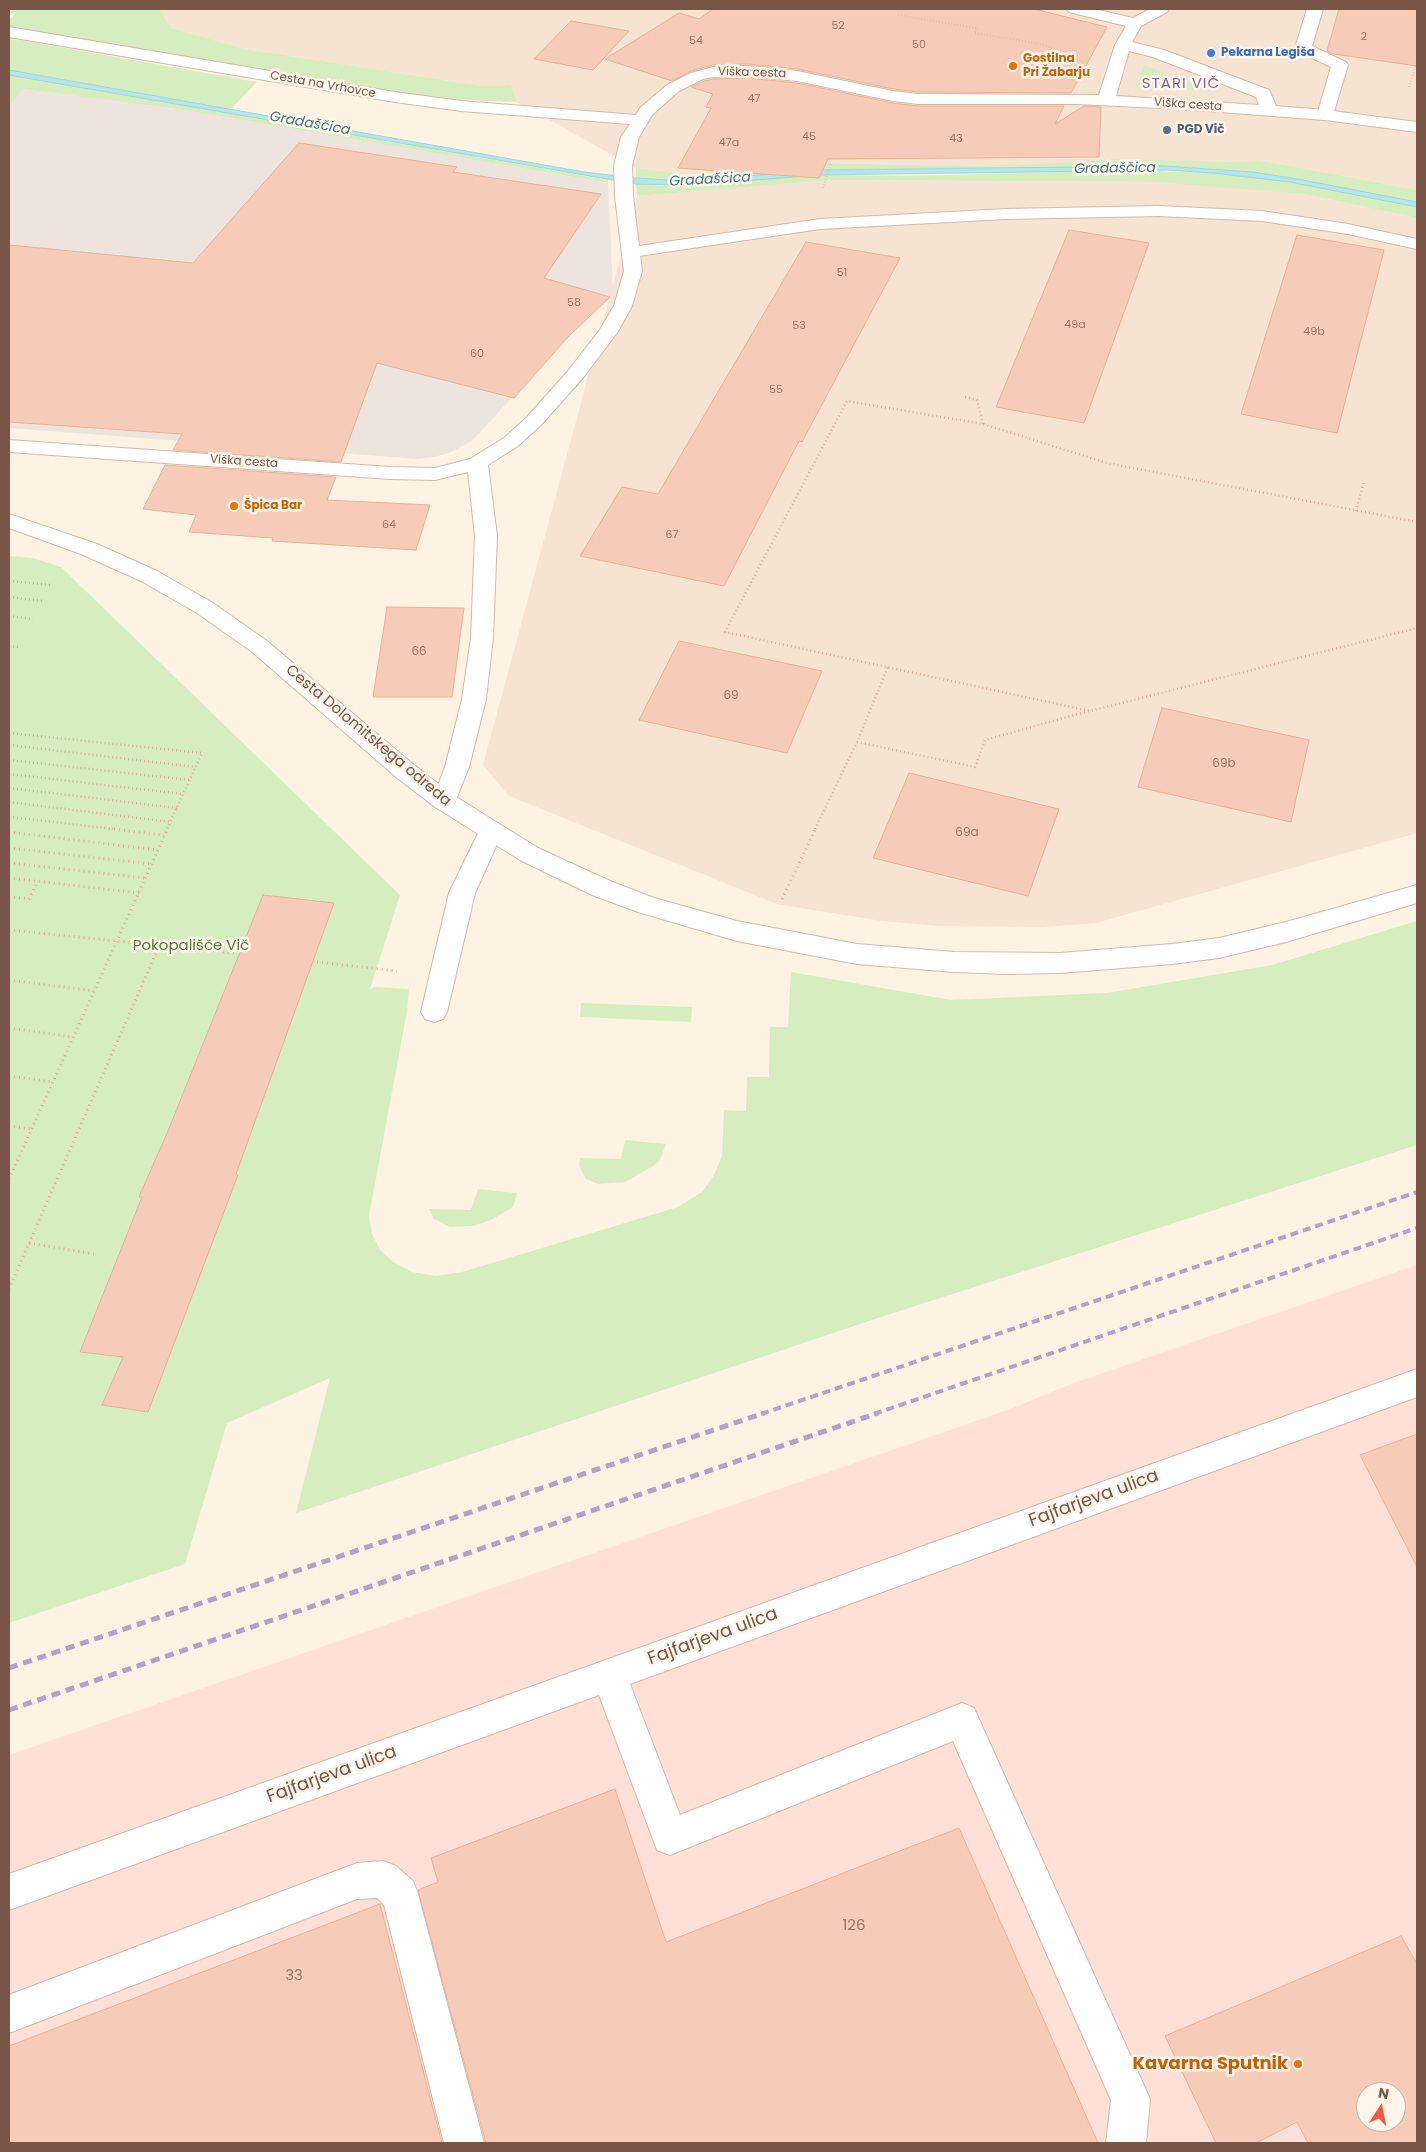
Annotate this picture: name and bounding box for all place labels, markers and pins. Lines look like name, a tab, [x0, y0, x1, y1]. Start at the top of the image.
place label: Pekarna Legiša	[1221, 46, 1315, 60]
marker: Pekarna Legiša	[1205, 47, 1217, 59]
place label: Gostilna Pri Žabarju	[1023, 52, 1090, 80]
marker: Gostilna Pri Žabarju	[1007, 60, 1019, 72]
place label: PGD Vič	[1177, 123, 1224, 137]
marker: PGD Vič	[1161, 124, 1173, 136]
place label: Špica Bar	[244, 499, 302, 513]
marker: Špica Bar	[228, 500, 240, 512]
place label: Kavarna Sputnik	[1133, 2053, 1288, 2075]
marker: Kavarna Sputnik	[1292, 2058, 1304, 2070]

